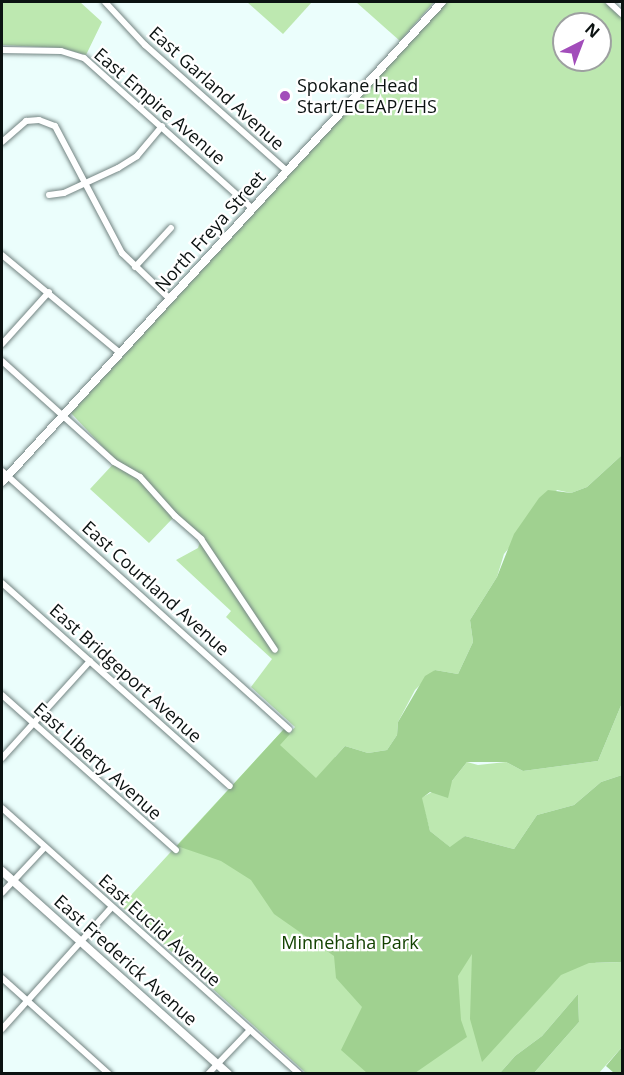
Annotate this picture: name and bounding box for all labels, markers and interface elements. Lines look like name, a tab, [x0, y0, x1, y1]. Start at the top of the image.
north arrow	[552, 12, 612, 72]
text: N	[581, 18, 605, 43]
street label: East Garland Avenue	[145, 22, 289, 154]
street label: East Empire Avenue	[90, 43, 230, 169]
place label: Spokane Head Start/ECEAP/EHS	[297, 75, 437, 118]
marker: Spokane Head Start/ECEAP/EHS	[278, 89, 292, 103]
street label: North Freya Street	[150, 166, 270, 296]
street label: East Courtland Avenue	[78, 516, 234, 660]
street label: East Bridgeport Avenue	[46, 599, 206, 747]
street label: East Liberty Avenue	[30, 698, 166, 824]
street label: East Euclid Avenue	[95, 870, 225, 990]
street label: East Frederick Avenue	[50, 890, 202, 1030]
park label: Minnehaha Park	[281, 931, 419, 953]

